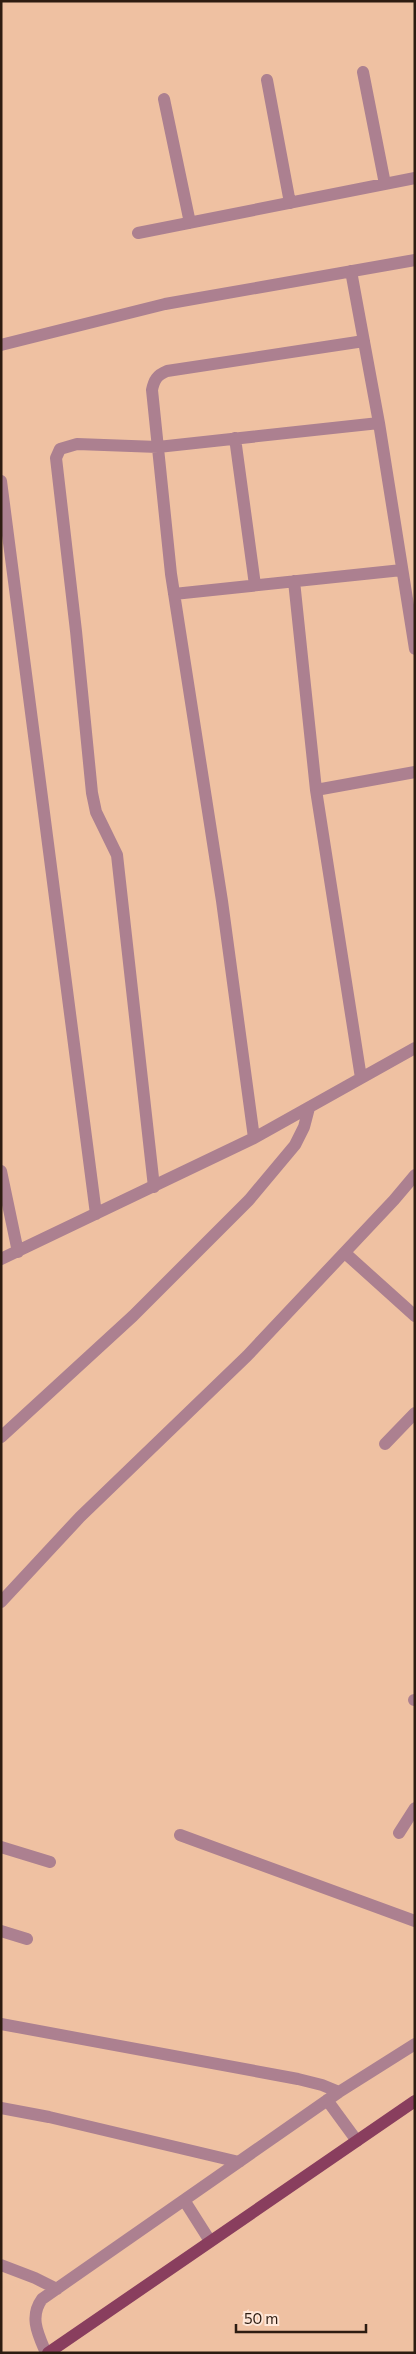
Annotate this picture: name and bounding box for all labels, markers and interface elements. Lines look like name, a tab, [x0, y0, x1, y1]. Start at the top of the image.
scale bar	[236, 2302, 366, 2334]
text: 50 m	[244, 2309, 278, 2327]

